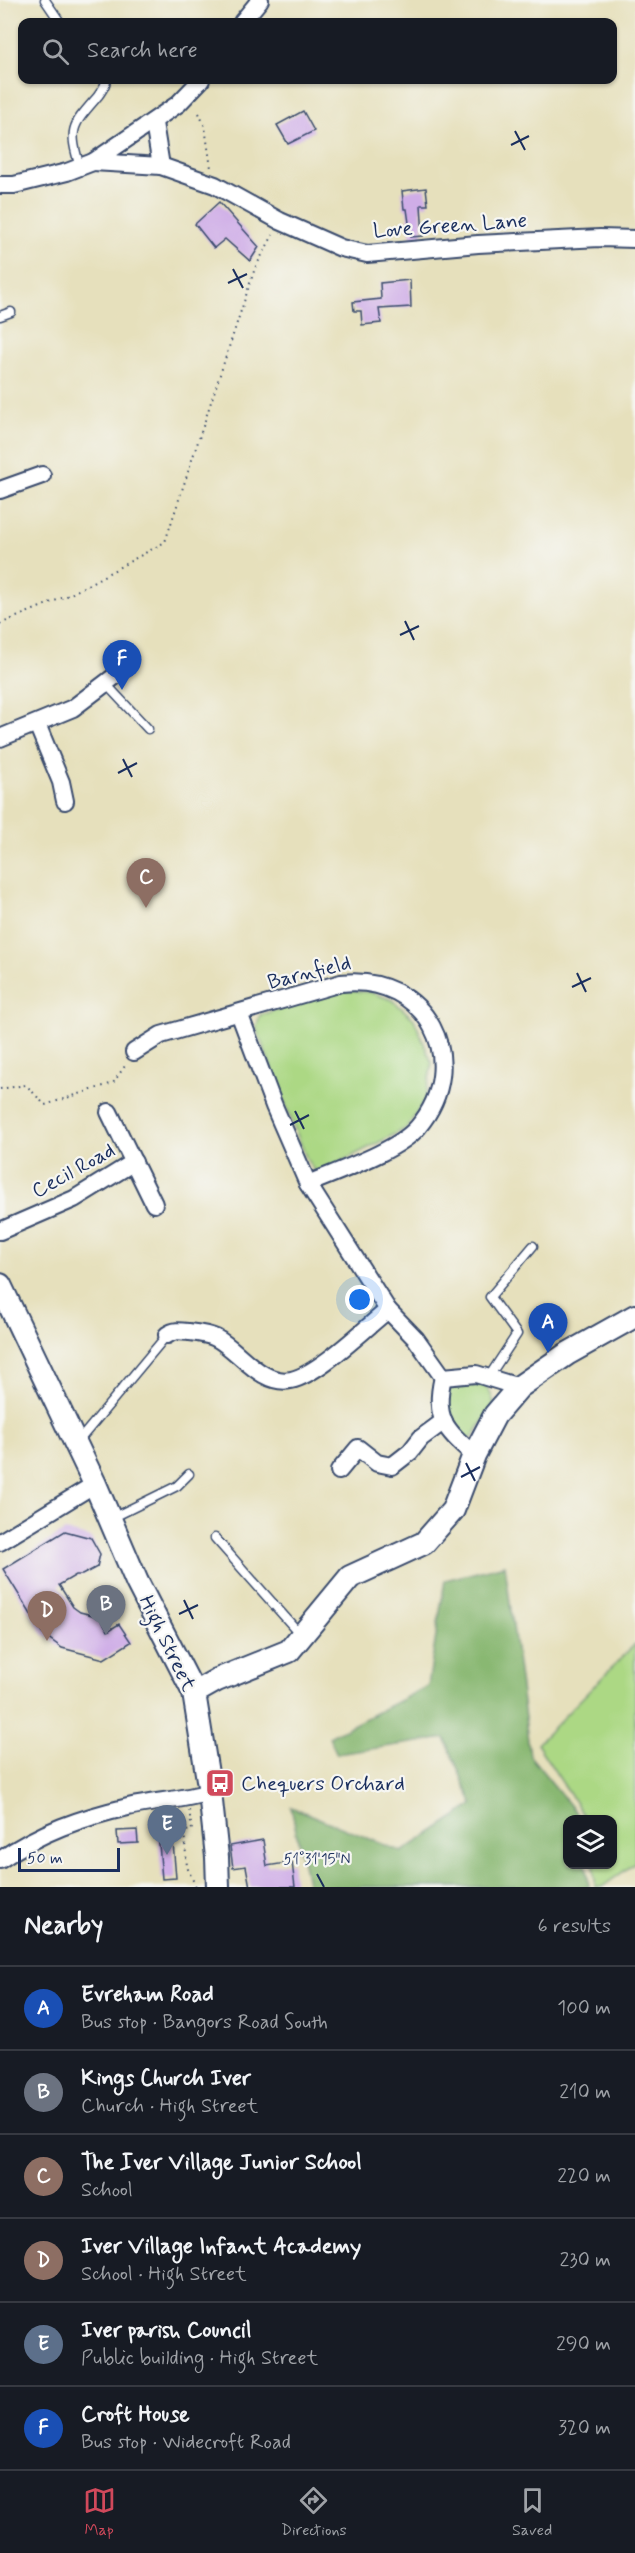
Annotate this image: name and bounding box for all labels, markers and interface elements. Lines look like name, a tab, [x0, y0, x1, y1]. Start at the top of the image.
search box	[18, 18, 617, 84]
icon: search	[39, 35, 72, 68]
text: Search here	[87, 37, 198, 65]
street label: Love Green Lane	[372, 207, 528, 245]
pin: F	[102, 640, 142, 690]
pin: C	[126, 858, 166, 908]
street label: Barnfield	[265, 949, 354, 997]
street label: Cecil Road	[27, 1136, 120, 1205]
your location	[345, 1285, 374, 1314]
pin: A	[528, 1304, 568, 1353]
pin: B	[86, 1586, 126, 1635]
street label: High Street	[130, 1591, 203, 1698]
pin: D	[28, 1592, 66, 1641]
bus stop icon: Chequers Orchard	[204, 1767, 236, 1799]
place label: Chequers Orchard	[241, 1770, 405, 1798]
pin: E	[148, 1806, 186, 1855]
map controls	[563, 1815, 617, 1869]
button: layers	[563, 1815, 617, 1869]
scale bar	[18, 1845, 120, 1872]
text: 50 m	[27, 1848, 63, 1869]
text: 51°31'15"N	[283, 1850, 351, 1870]
text: Nearby	[24, 1909, 103, 1943]
text: 6 results	[538, 1913, 611, 1940]
text: Evreham Road	[81, 1981, 214, 2009]
text: A	[37, 1995, 50, 2022]
text: 100 m	[557, 1995, 611, 2022]
text: Bus stop · Bangors Road South	[81, 2009, 328, 2036]
text: Kings Church Iver	[81, 2065, 251, 2093]
text: B	[37, 2079, 50, 2106]
text: 210 m	[559, 2079, 611, 2106]
text: Church · High Street	[81, 2093, 258, 2120]
text: The Iver Village Junior School	[81, 2149, 362, 2177]
text: C	[36, 2163, 51, 2190]
text: 220 m	[557, 2163, 611, 2190]
text: School	[81, 2177, 133, 2204]
text: Iver Village Infant Academy	[81, 2233, 361, 2261]
text: D	[37, 2247, 50, 2274]
text: 230 m	[559, 2247, 611, 2274]
text: School · High Street	[81, 2261, 247, 2288]
text: Iver parish Council	[81, 2317, 251, 2345]
text: E	[38, 2331, 49, 2358]
text: 290 m	[556, 2331, 611, 2358]
text: Public building · High Street	[81, 2345, 318, 2372]
text: Croft House	[81, 2401, 190, 2429]
text: F	[38, 2415, 49, 2442]
text: 320 m	[558, 2415, 611, 2442]
text: Bus stop · Widecroft Road	[81, 2429, 291, 2456]
tab: Map	[83, 2484, 116, 2541]
tab: Directions	[281, 2484, 347, 2541]
tab: Saved	[512, 2484, 552, 2541]

